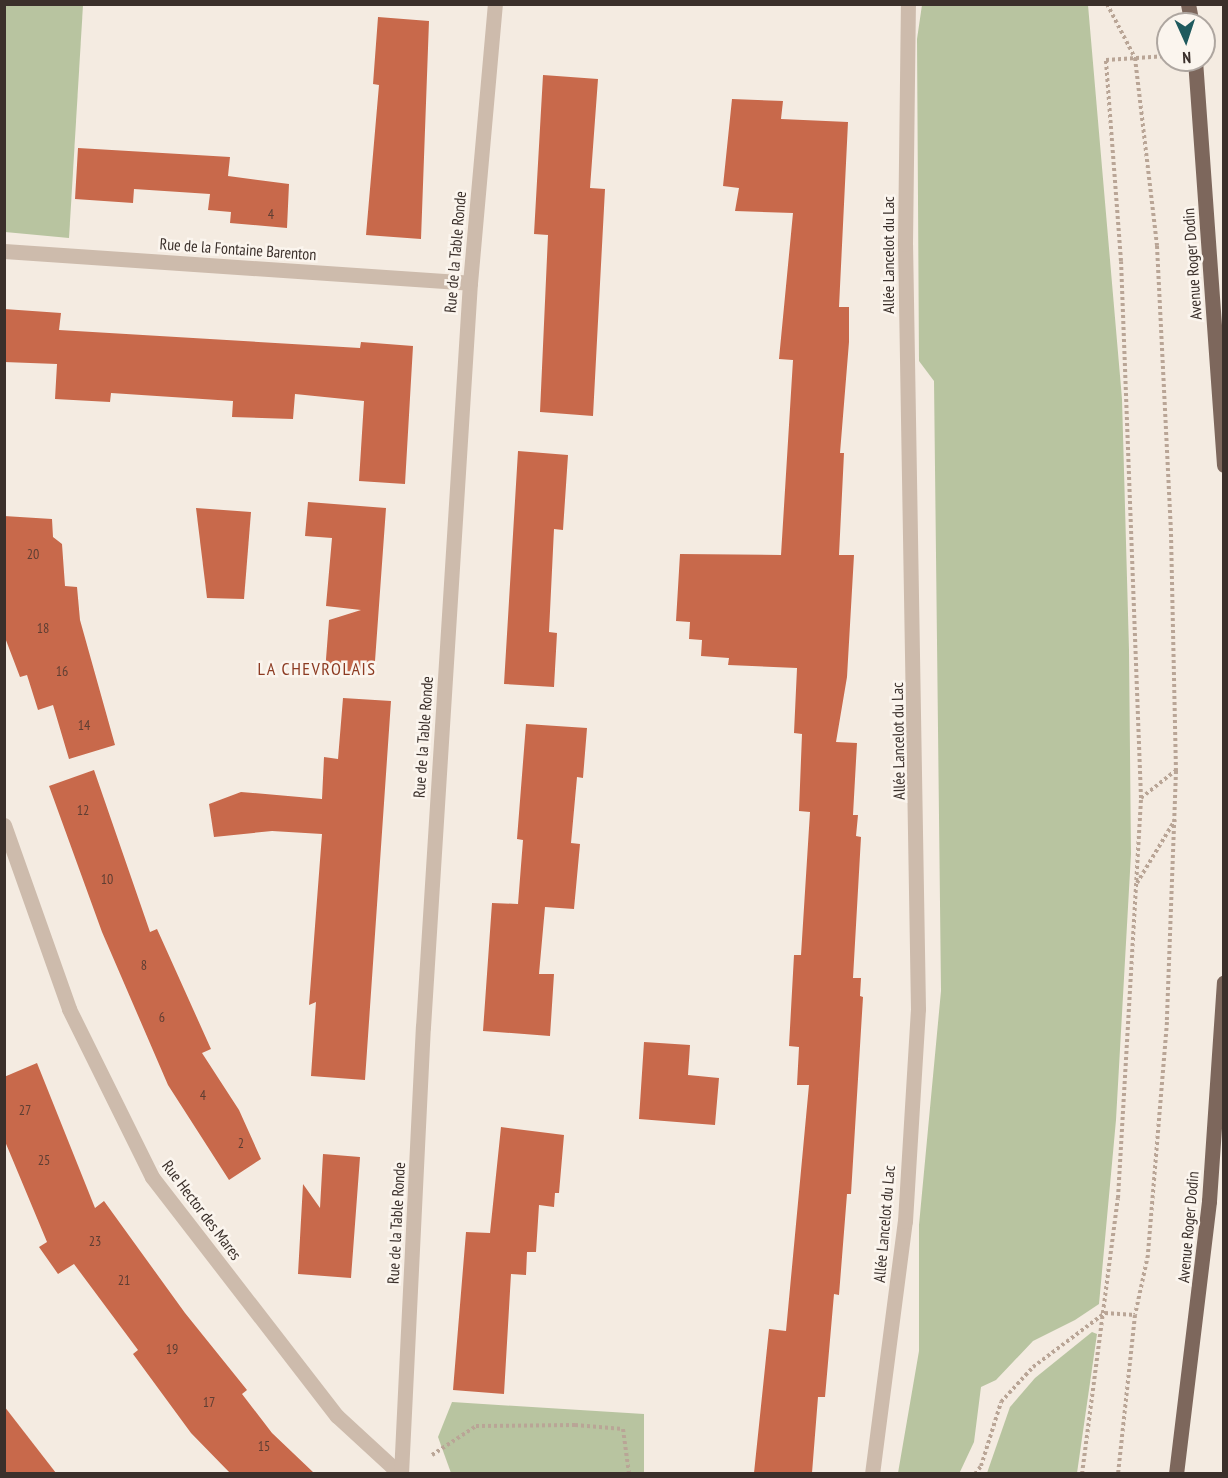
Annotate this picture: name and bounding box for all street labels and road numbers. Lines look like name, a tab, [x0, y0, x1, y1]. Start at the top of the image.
street label: Rue de la Table Ronde	[440, 190, 470, 314]
street label: Allée Lancelot du Lac	[878, 196, 898, 314]
street label: Avenue Roger Dodin	[1179, 208, 1205, 320]
street label: Rue de la Fontaine Barenton	[159, 234, 317, 264]
street label: Rue de la Table Ronde	[409, 675, 437, 799]
street label: Allée Lancelot du Lac	[887, 682, 909, 800]
street label: Rue Hector des Mares	[158, 1156, 246, 1264]
street label: Rue de la Table Ronde	[383, 1161, 409, 1285]
street label: Allée Lancelot du Lac	[869, 1165, 899, 1283]
street label: Avenue Roger Dodin	[1174, 1170, 1202, 1284]

